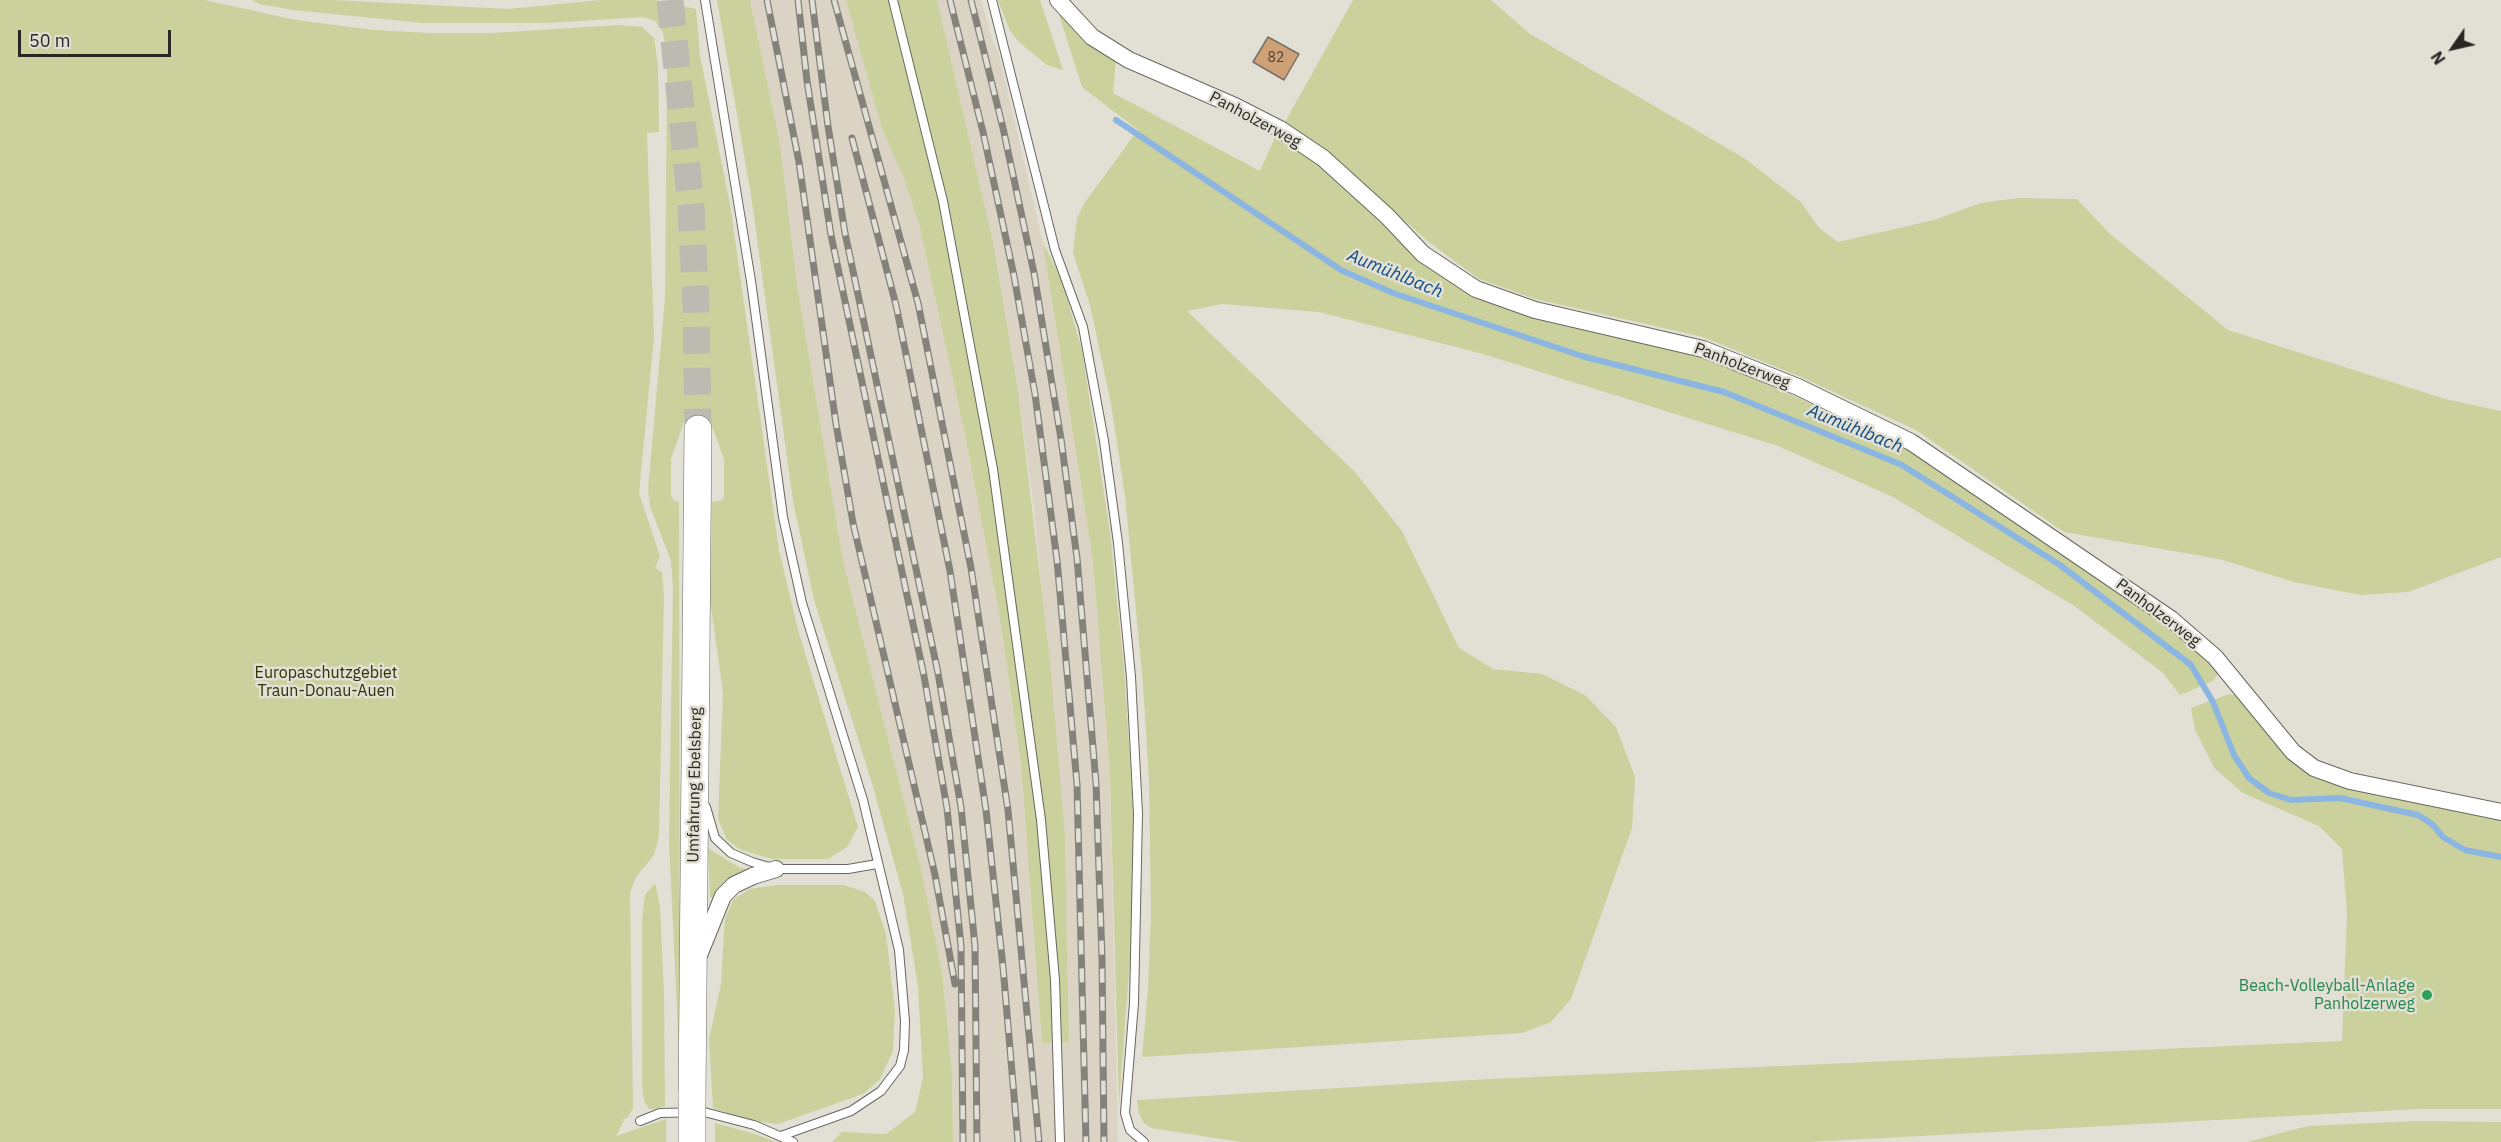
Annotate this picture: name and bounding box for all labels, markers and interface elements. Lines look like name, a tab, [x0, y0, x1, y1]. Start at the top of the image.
scale bar	[21, 18, 174, 56]
north arrow	[2423, 18, 2483, 78]
text: 50 m	[29, 29, 71, 52]
text: N	[2427, 48, 2450, 68]
house number: 82	[1268, 50, 1284, 66]
street label: Panholzerweg	[1206, 88, 1304, 152]
water label: Aumühlbach	[1344, 245, 1446, 303]
street label: Panholzerweg	[1691, 339, 1793, 393]
water label: Aumühlbach	[1804, 400, 1906, 458]
street label: Panholzerweg	[2112, 575, 2204, 651]
park label: Europaschutzgebiet Traun-Donau-Auen	[255, 663, 397, 701]
street label: Umfahrung Ebelsberg	[684, 707, 706, 863]
place label: Beach-Volleyball-Anlage Panholzerweg	[2239, 976, 2415, 1014]
marker: Beach-Volleyball-Anlage Panholzerweg	[2420, 988, 2434, 1002]

